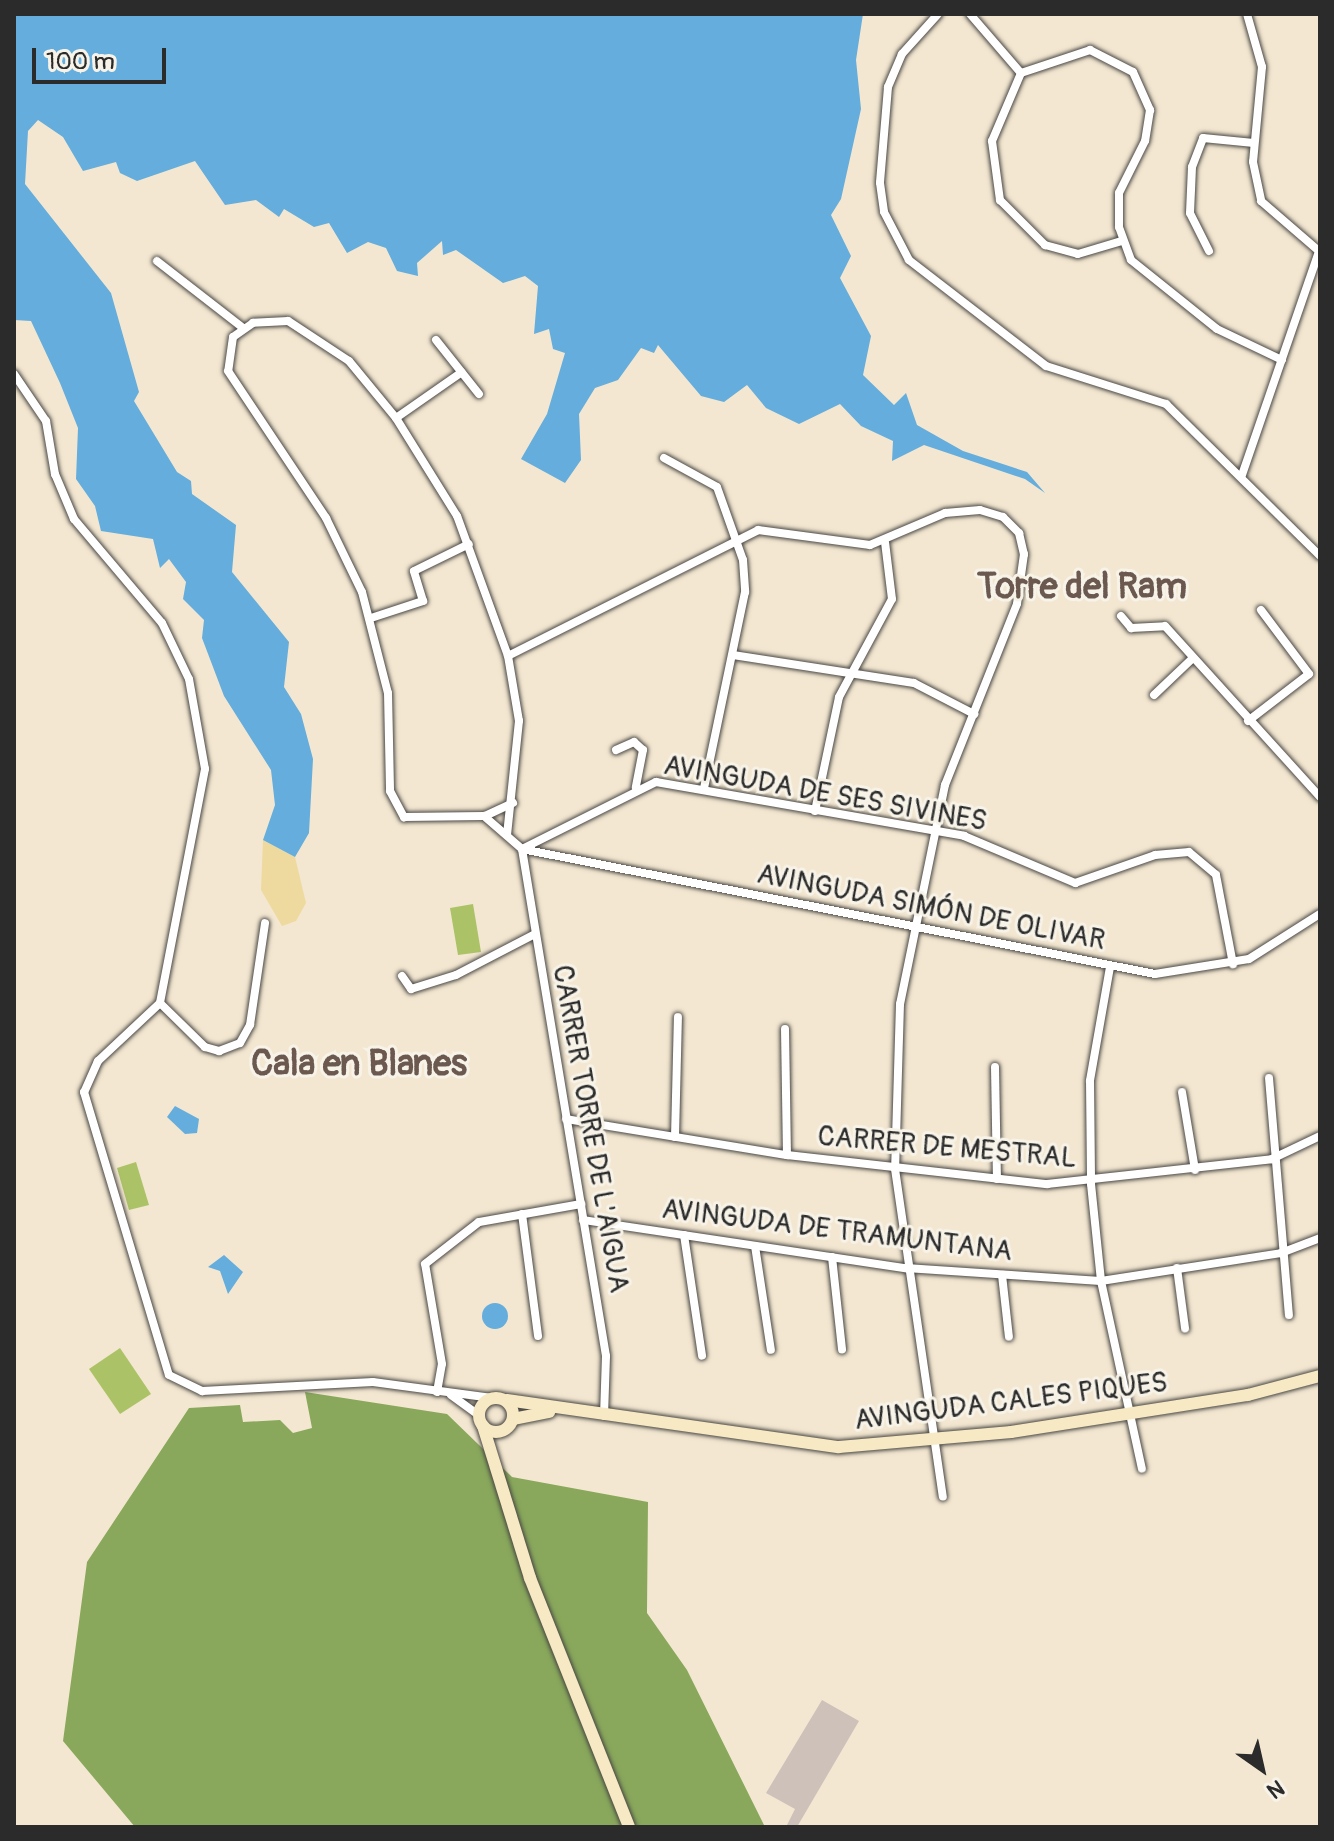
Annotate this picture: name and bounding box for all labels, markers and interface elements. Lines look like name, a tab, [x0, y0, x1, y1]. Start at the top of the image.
scale bar	[36, 32, 170, 82]
text: 100 m	[46, 47, 115, 76]
district label: Torre del Ram	[977, 565, 1187, 609]
street label: AVINGUDA DE SES SIVINES	[661, 749, 989, 839]
street label: AVINGUDA SIMÓN DE OLIVAR	[754, 858, 1108, 958]
street label: CARRER TORRE DE L'AIGUA	[545, 963, 635, 1295]
district label: Cala en Blanes	[251, 1042, 467, 1086]
street label: CARRER DE MESTRAL	[816, 1120, 1078, 1176]
street label: AVINGUDA DE TRAMUNTANA	[660, 1193, 1014, 1269]
street label: AVINGUDA CALES PIQUES	[853, 1366, 1169, 1438]
north arrow	[1222, 1729, 1302, 1809]
text: N	[1261, 1773, 1289, 1805]

